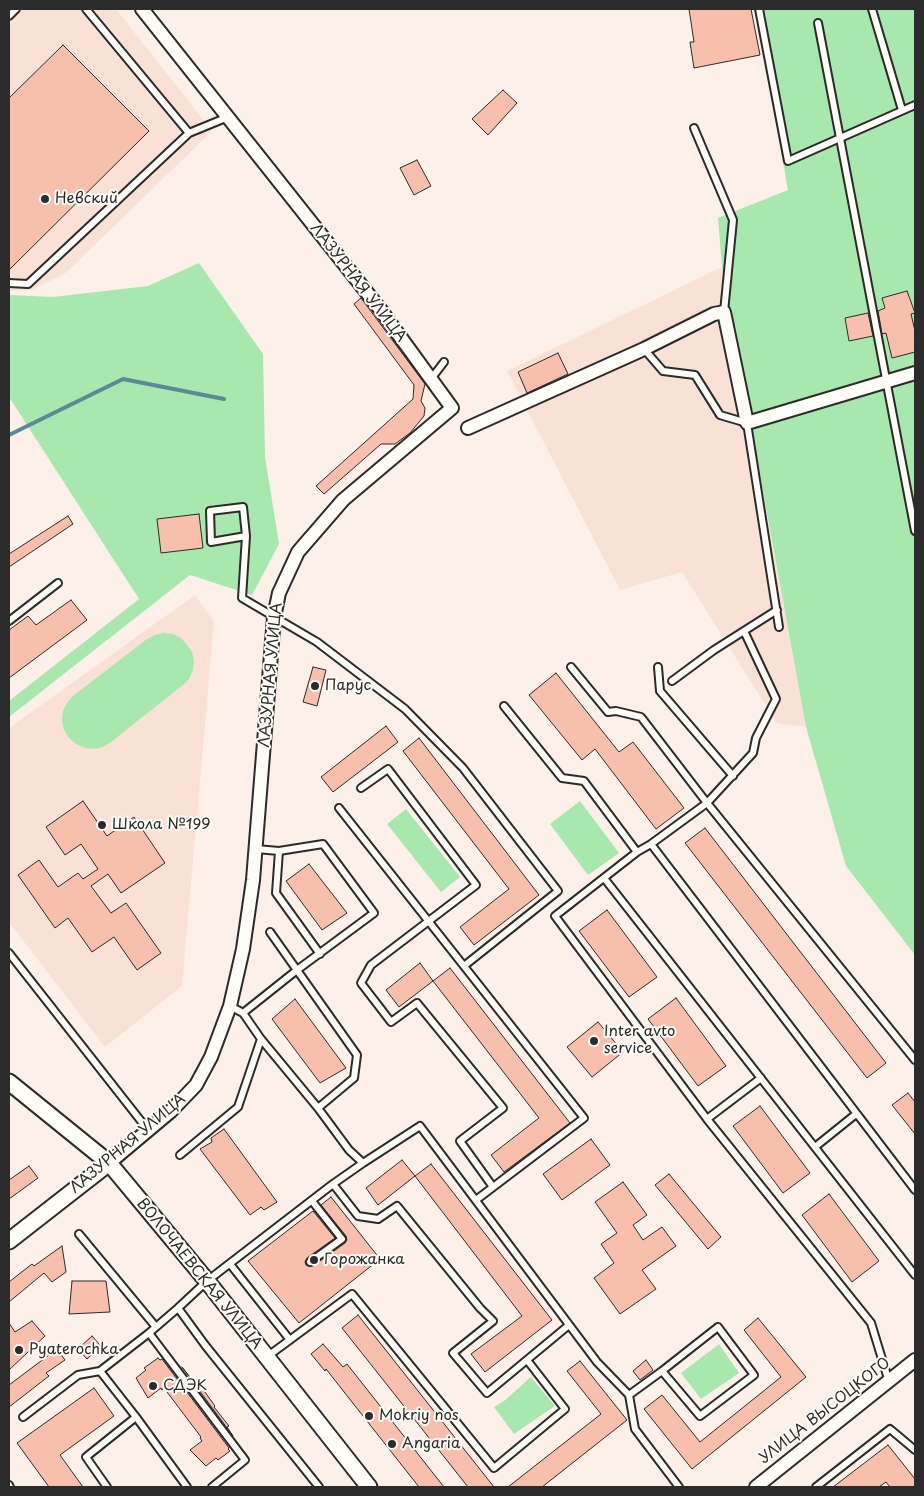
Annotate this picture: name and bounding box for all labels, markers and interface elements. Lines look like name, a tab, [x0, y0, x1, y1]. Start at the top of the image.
place label: Невский	[55, 190, 118, 208]
marker: Невский	[39, 193, 51, 205]
street label: ЛАЗУРНАЯ УЛИЦА	[306, 220, 410, 346]
street label: ЛАЗУРНАЯ УЛИЦА	[256, 602, 286, 748]
place label: Парус	[325, 677, 371, 695]
marker: Парус	[309, 680, 321, 692]
place label: Школа №199	[112, 816, 211, 834]
marker: Школа №199	[96, 819, 108, 831]
place label: Inter avto service	[604, 1023, 675, 1058]
marker: Inter avto service	[588, 1035, 600, 1047]
street label: ЛАЗУРНАЯ УЛИЦА	[67, 1090, 189, 1198]
street label: ВОЛОЧАЕВСКАЯ УЛИЦА	[133, 1195, 265, 1353]
place label: Горожанка	[324, 1251, 405, 1269]
marker: Горожанка	[308, 1254, 320, 1266]
place label: Pyaterochka	[29, 1341, 118, 1359]
marker: Pyaterochka	[13, 1344, 25, 1356]
street label: УЛИЦА ВЫСОЦКОГО	[756, 1354, 894, 1468]
place label: СДЭК	[163, 1377, 207, 1395]
marker: СДЭК	[147, 1380, 159, 1392]
place label: Mokriy nos	[379, 1407, 459, 1425]
marker: Mokriy nos	[363, 1410, 375, 1422]
place label: Angaria	[402, 1435, 460, 1453]
marker: Angaria	[386, 1438, 398, 1450]

